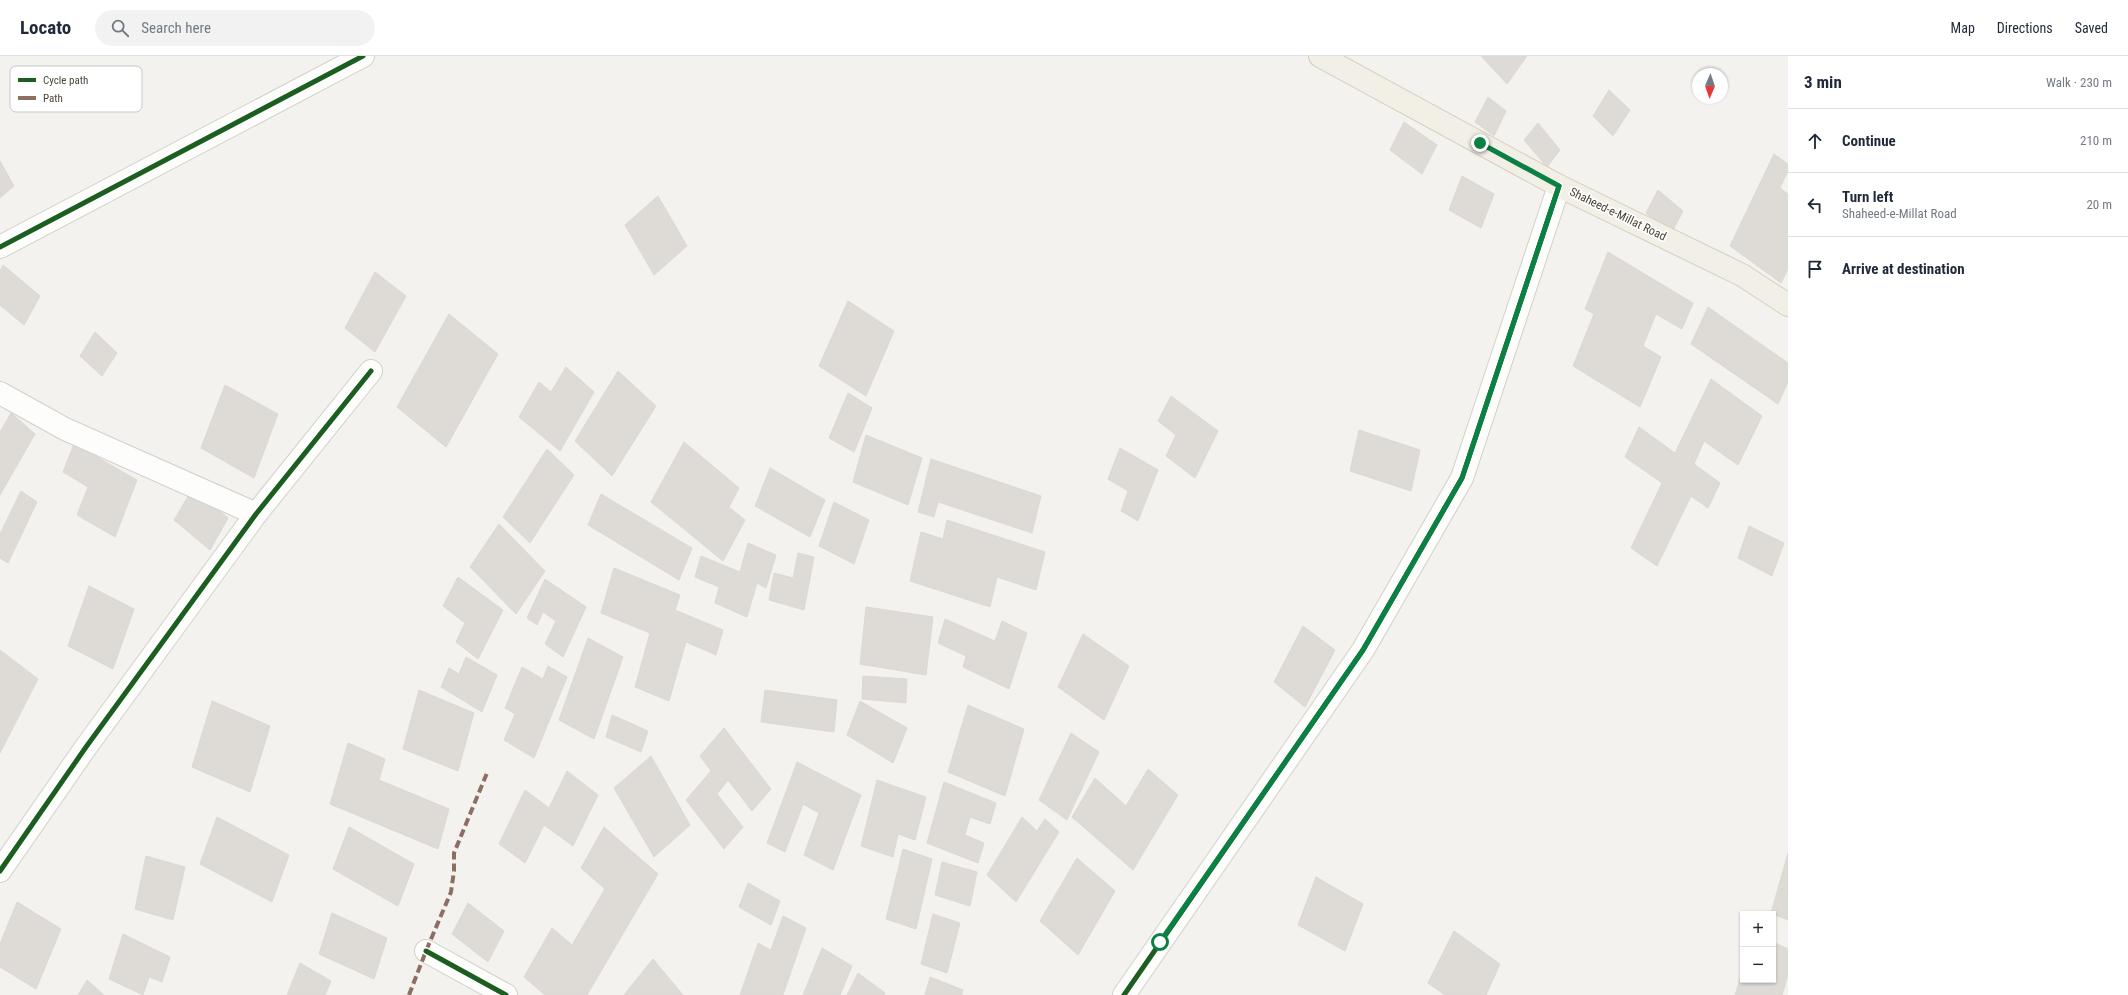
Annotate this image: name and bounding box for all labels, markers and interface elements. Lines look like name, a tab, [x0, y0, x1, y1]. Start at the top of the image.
search box	[95, 10, 375, 46]
text: Locato	[20, 16, 71, 39]
icon: search	[109, 17, 131, 39]
text: Search here	[141, 19, 211, 37]
text: Map	[1951, 20, 1975, 36]
text: Directions	[1997, 20, 2053, 36]
text: Saved	[2075, 20, 2108, 36]
legend	[10, 66, 142, 112]
north arrow	[1692, 68, 1728, 104]
text: 3 min	[1804, 72, 1842, 92]
text: Cycle path	[43, 74, 88, 87]
text: Walk · 230 m	[2046, 75, 2112, 90]
text: Path	[43, 92, 63, 105]
icon: ahead	[1804, 130, 1826, 152]
text: Continue	[1842, 132, 1896, 150]
text: 210 m	[2080, 133, 2112, 148]
route end	[1471, 134, 1489, 152]
street label: Shaheed-e-Millat Road	[1567, 185, 1669, 244]
text: Turn left	[1842, 188, 1893, 206]
icon: left	[1804, 194, 1826, 216]
text: 20 m	[2086, 197, 2112, 212]
text: Shaheed-e-Millat Road	[1842, 206, 1957, 221]
icon: arrive	[1804, 258, 1826, 280]
text: Arrive at destination	[1842, 260, 1965, 278]
map controls	[1740, 911, 1776, 983]
button: +	[1740, 911, 1776, 947]
route start	[1151, 933, 1169, 951]
button: −	[1740, 947, 1776, 983]

